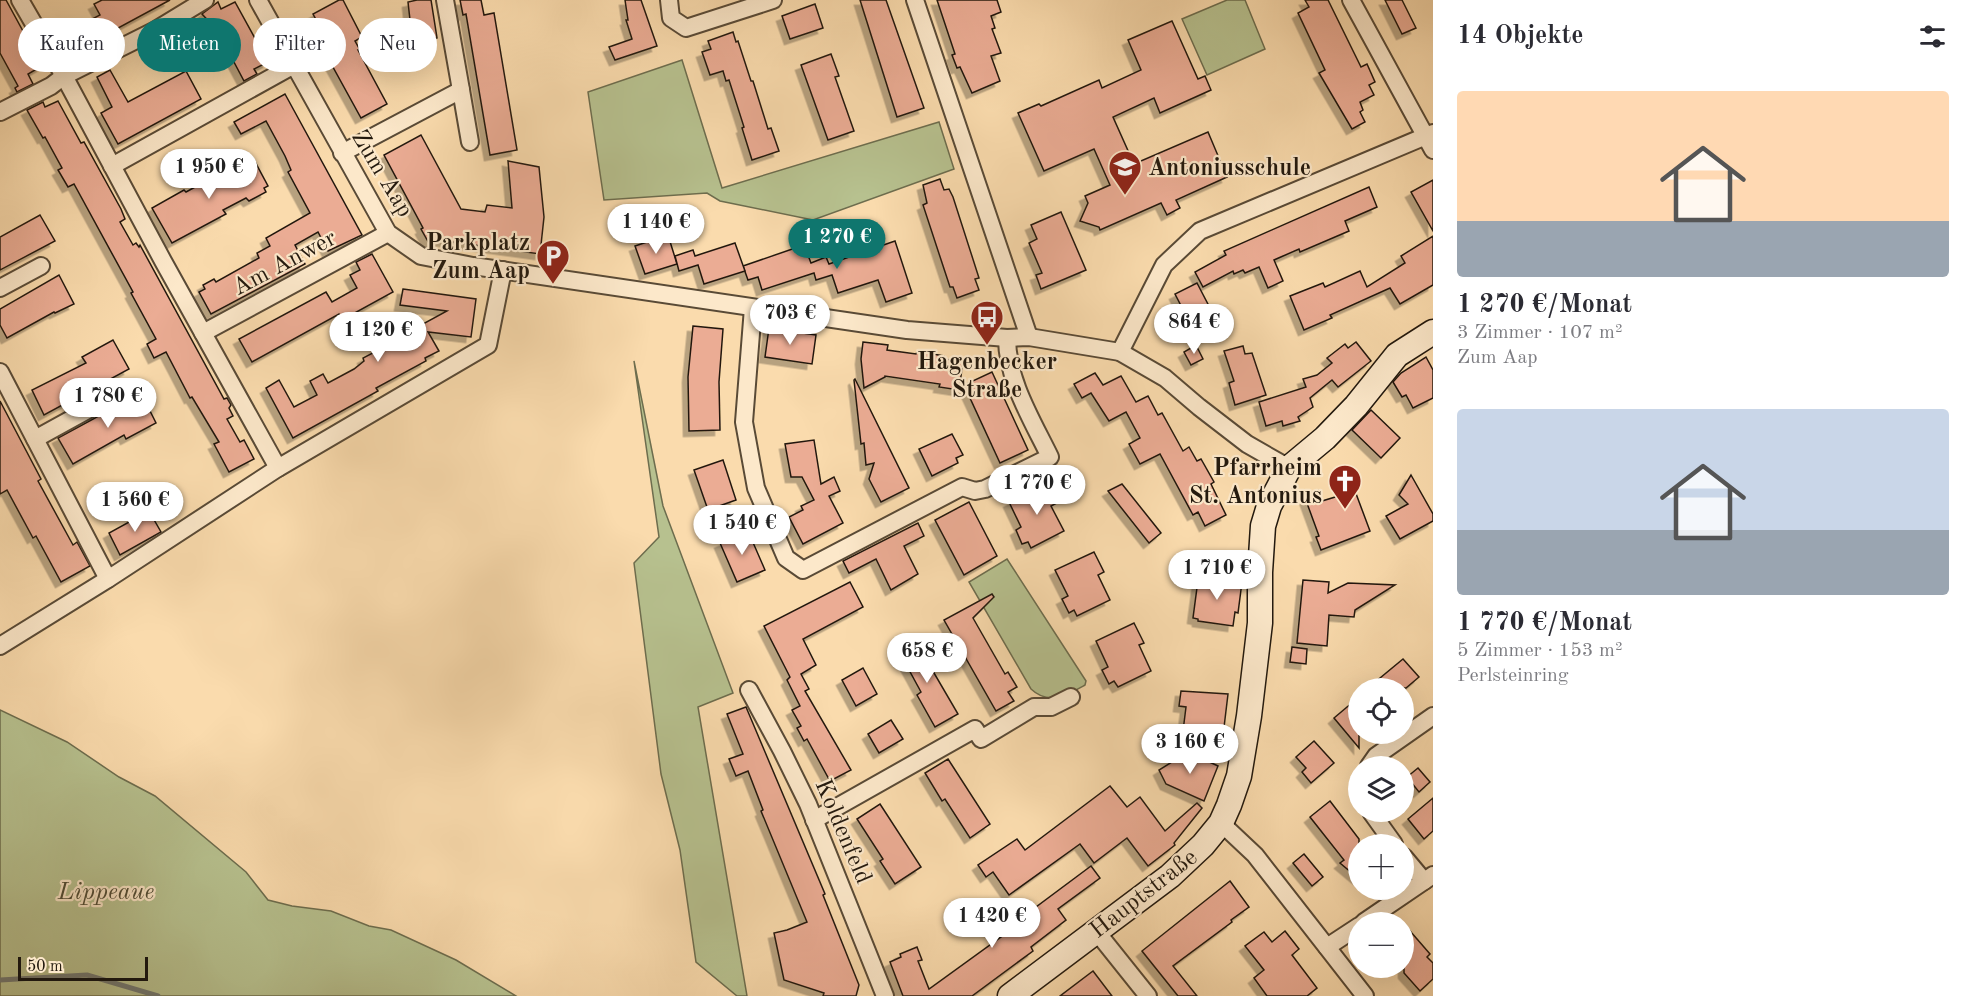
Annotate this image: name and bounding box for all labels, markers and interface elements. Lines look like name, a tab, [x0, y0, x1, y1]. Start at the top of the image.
chip: Kaufen	[18, 18, 125, 72]
chip: Mieten	[137, 18, 241, 72]
chip: Filter	[253, 18, 346, 72]
chip: Neu	[358, 18, 437, 72]
icon: filters	[1916, 20, 1949, 53]
text: 14 Objekte	[1457, 23, 1584, 49]
street label: Zum Aap	[346, 126, 417, 222]
icon: home	[1649, 130, 1757, 238]
pin: 1 950 €	[154, 149, 264, 200]
school or university icon: Antoniusschule	[1107, 149, 1143, 196]
place label: Antoniusschule	[1148, 157, 1311, 181]
text: 1 950 €	[174, 158, 244, 178]
pin: 1 140 €	[601, 204, 711, 255]
text: 1 140 €	[621, 213, 691, 233]
pin: 1 270 €	[782, 219, 892, 270]
street label: Am Anwer	[229, 226, 341, 301]
text: 1 270 €	[802, 228, 872, 248]
place label: Parkplatz Zum Aap	[426, 232, 530, 284]
parking icon: Parkplatz Zum Aap	[535, 238, 571, 285]
text: 1 270 €/Monat	[1457, 292, 1632, 318]
pin: 703 €	[748, 295, 832, 346]
bus stop icon: Hagenbecker Straße	[969, 299, 1005, 346]
text: 703 €	[764, 304, 816, 324]
pin: 864 €	[1152, 304, 1236, 355]
pin: 1 120 €	[323, 312, 433, 363]
text: 864 €	[1168, 313, 1220, 333]
text: 1 120 €	[343, 321, 413, 341]
text: 3 Zimmer · 107 m²	[1457, 323, 1622, 343]
text: Zum Aap	[1457, 348, 1538, 368]
place label: Hagenbecker Straße	[917, 351, 1057, 403]
pin: 1 780 €	[53, 378, 163, 429]
text: 1 780 €	[73, 387, 143, 407]
icon: home	[1649, 448, 1757, 556]
place label: Pfarrheim St. Antonius	[1189, 457, 1322, 509]
church icon: Pfarrheim St. Antonius	[1327, 463, 1363, 510]
pin: 1 770 €	[982, 465, 1092, 516]
text: 1 770 €	[1002, 474, 1072, 494]
pin: 1 560 €	[80, 482, 190, 533]
text: 1 560 €	[100, 491, 170, 511]
pin: 1 540 €	[687, 505, 797, 556]
text: 1 540 €	[707, 514, 777, 534]
pin: 1 710 €	[1162, 550, 1272, 601]
text: 1 710 €	[1182, 559, 1252, 579]
text: 1 770 €/Monat	[1457, 610, 1632, 636]
pin: 658 €	[885, 633, 969, 684]
text: 5 Zimmer · 153 m²	[1457, 641, 1622, 661]
text: 658 €	[901, 642, 953, 662]
text: Perlsteinring	[1457, 666, 1569, 686]
map controls	[1348, 678, 1414, 978]
button: locate	[1348, 678, 1414, 744]
pin: 3 160 €	[1135, 724, 1245, 775]
text: 3 160 €	[1155, 733, 1225, 753]
button: layers	[1348, 756, 1414, 822]
street label: Koldenfeld	[809, 776, 875, 888]
button: +	[1348, 834, 1414, 900]
street label: Hauptstraße	[1086, 846, 1202, 944]
park label: Lippeaue	[57, 881, 154, 905]
pin: 1 420 €	[937, 898, 1047, 949]
text: 1 420 €	[957, 907, 1027, 927]
button: −	[1348, 912, 1414, 978]
scale bar	[18, 954, 148, 982]
text: 50 m	[27, 959, 63, 975]

